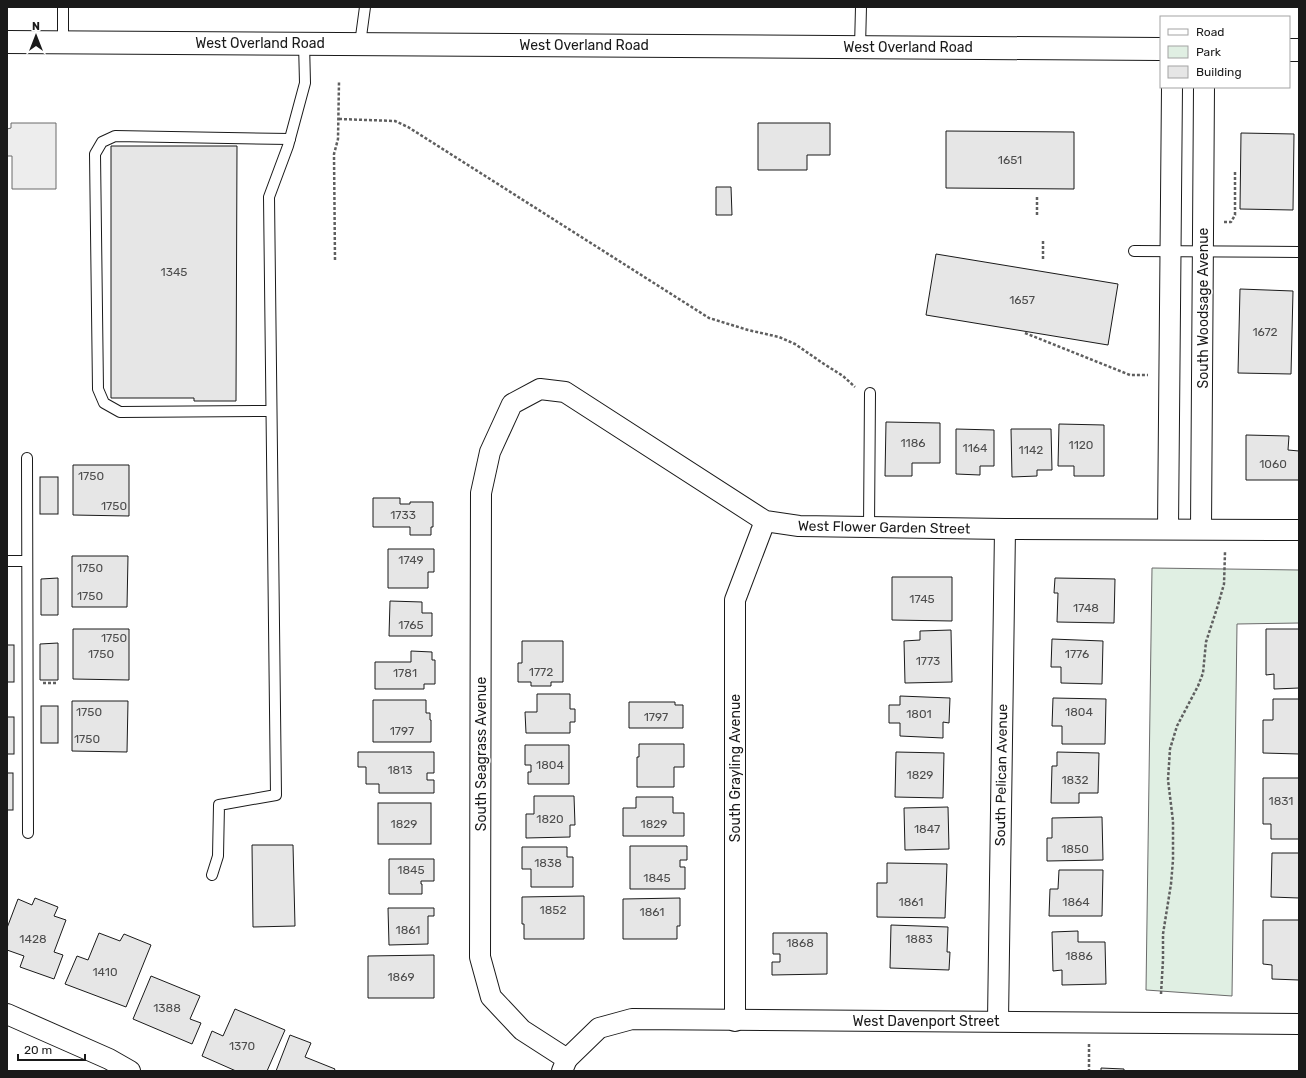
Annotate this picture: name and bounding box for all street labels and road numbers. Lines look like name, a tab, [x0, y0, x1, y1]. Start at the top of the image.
street label: West Overland Road	[195, 35, 325, 52]
street label: West Overland Road	[519, 37, 649, 54]
street label: West Overland Road	[843, 39, 973, 56]
street label: South Woodsage Avenue	[1195, 227, 1212, 388]
street label: West Flower Garden Street	[798, 517, 971, 538]
street label: South Seagrass Avenue	[473, 677, 490, 831]
street label: South Grayling Avenue	[727, 694, 744, 842]
street label: South Pelican Avenue	[992, 704, 1011, 846]
street label: West Davenport Street	[853, 1013, 1000, 1030]

